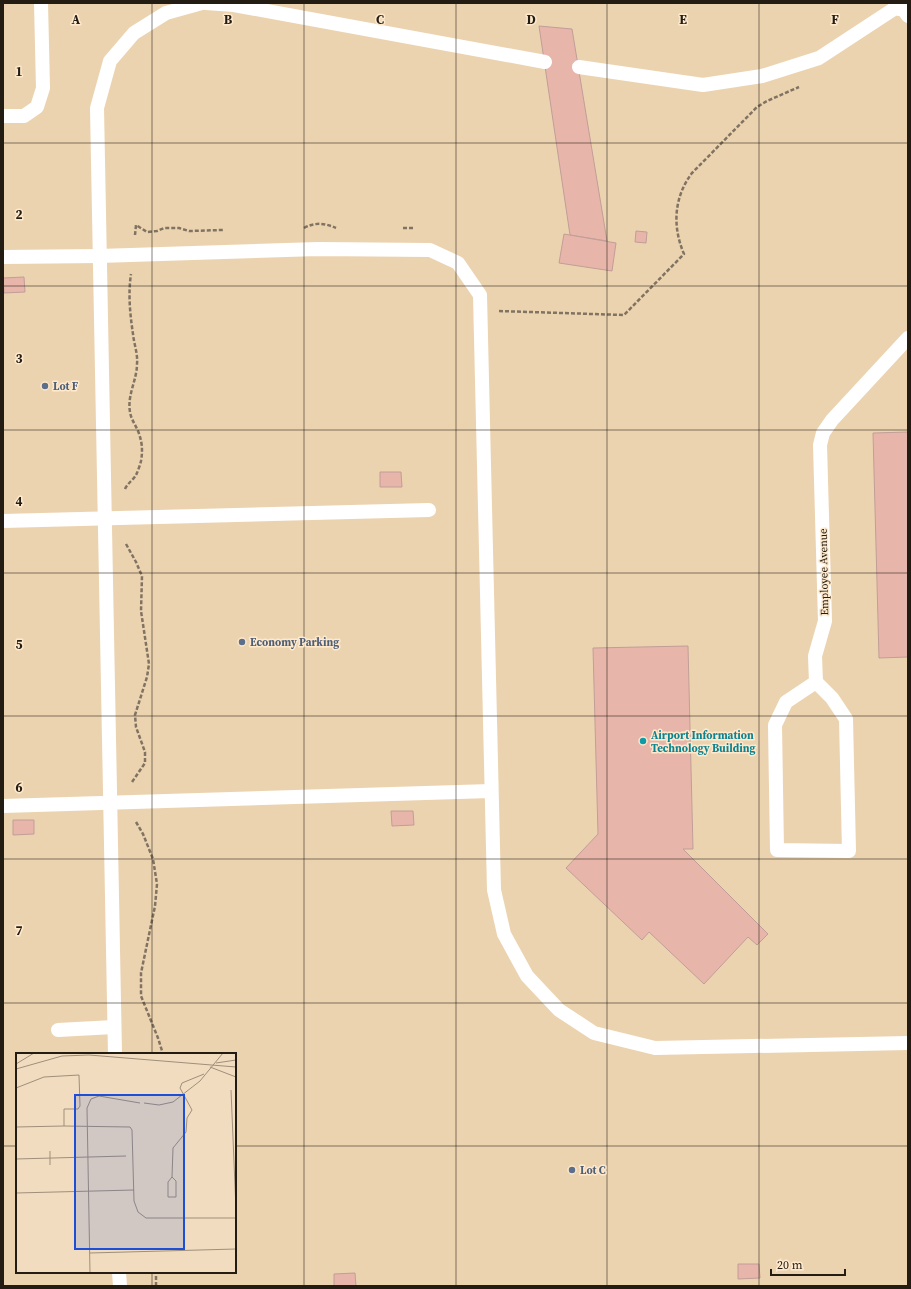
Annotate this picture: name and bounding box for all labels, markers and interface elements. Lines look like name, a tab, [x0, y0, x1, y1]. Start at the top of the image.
text: A	[72, 11, 81, 28]
text: B	[224, 11, 233, 28]
text: C	[376, 11, 384, 28]
text: D	[526, 11, 536, 28]
text: E	[679, 11, 687, 28]
text: F	[831, 11, 839, 28]
text: 1	[15, 63, 23, 80]
text: 2	[15, 206, 23, 223]
text: 3	[15, 350, 23, 367]
place label: Lot F	[53, 379, 79, 394]
marker: Lot F	[40, 381, 50, 391]
text: 4	[15, 493, 23, 510]
street label: Employee Avenue	[816, 528, 832, 616]
place label: Economy Parking	[250, 635, 339, 650]
text: 5	[15, 636, 23, 653]
marker: Economy Parking	[237, 637, 247, 647]
place label: Airport Information Technology Building	[651, 728, 756, 756]
marker: Airport Information Technology Building	[638, 736, 648, 746]
text: 6	[15, 779, 23, 796]
text: 7	[15, 922, 23, 939]
inset map	[16, 1053, 236, 1273]
place label: Lot C	[580, 1163, 606, 1178]
marker: Lot C	[567, 1165, 577, 1175]
scale bar	[771, 1251, 845, 1277]
text: 20 m	[777, 1257, 803, 1273]

